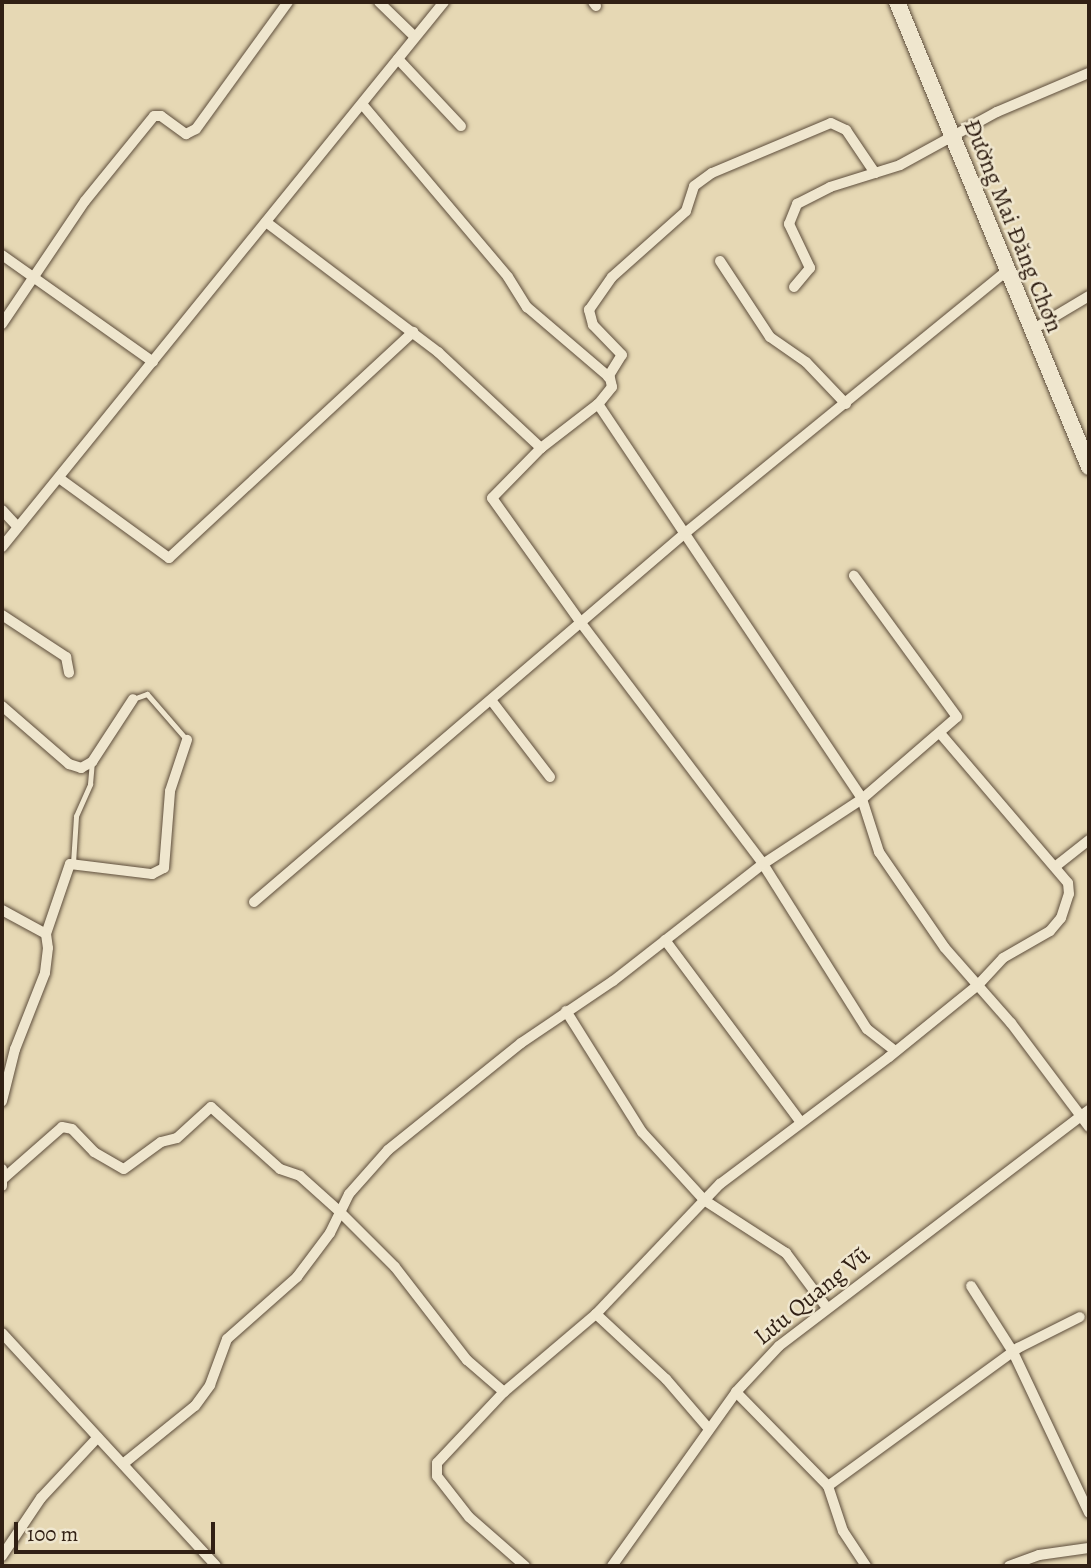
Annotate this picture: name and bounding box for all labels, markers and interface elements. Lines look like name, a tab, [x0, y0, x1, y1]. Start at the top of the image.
street label: Đường Mai Đăng Chơn	[957, 115, 1069, 337]
street label: Lưu Quang Vũ	[748, 1241, 876, 1351]
scale bar	[18, 1508, 219, 1552]
text: 100 m	[27, 1520, 78, 1548]

